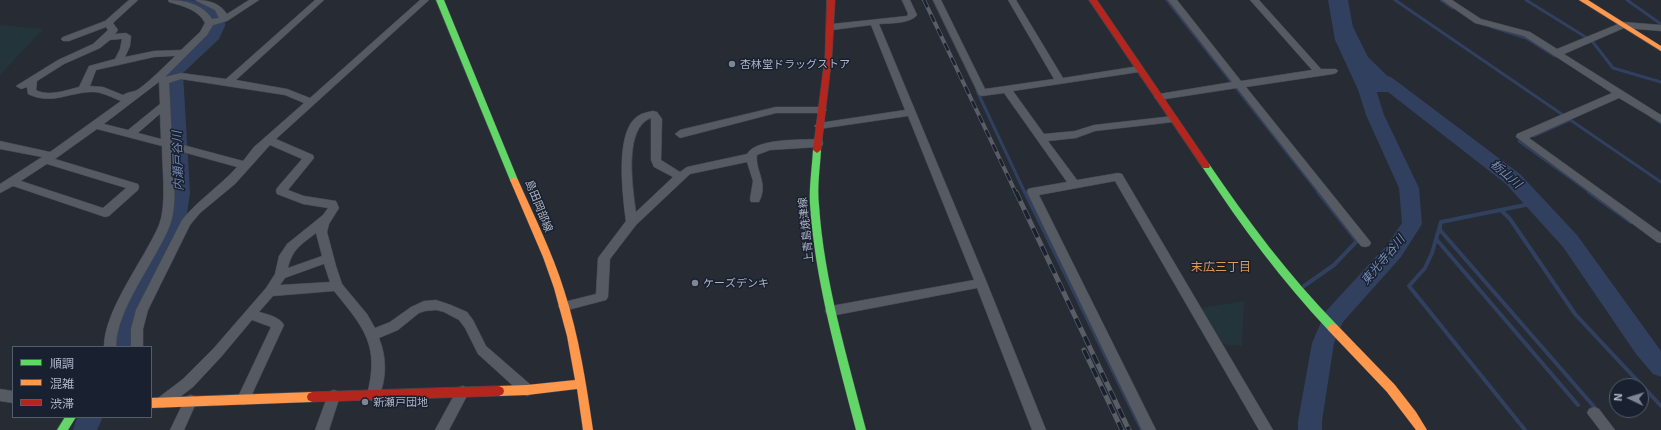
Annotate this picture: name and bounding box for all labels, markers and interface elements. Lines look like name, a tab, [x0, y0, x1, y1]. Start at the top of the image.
place label: 杏林堂ドラッグストア	[740, 57, 850, 71]
marker: 杏林堂ドラッグストア	[727, 59, 737, 69]
water label: 内瀬戸谷川	[170, 131, 186, 191]
water label: 栃山川	[1488, 157, 1524, 191]
street label: 島田岡部線	[523, 178, 555, 234]
street label: 上青島焼津線	[796, 196, 816, 264]
water label: 東光寺谷川	[1358, 232, 1408, 288]
district label: 末広三丁目	[1191, 260, 1251, 274]
place label: ケーズデンキ	[703, 276, 769, 290]
marker: ケーズデンキ	[690, 278, 700, 288]
legend	[12, 346, 152, 418]
text: 順調	[50, 356, 74, 370]
text: 混雑	[50, 376, 74, 390]
north arrow	[1609, 378, 1649, 418]
text: N	[1611, 393, 1624, 402]
place label: 新瀬戸団地	[373, 395, 428, 409]
text: 渋滞	[50, 396, 74, 410]
marker: 新瀬戸団地	[360, 397, 370, 407]

